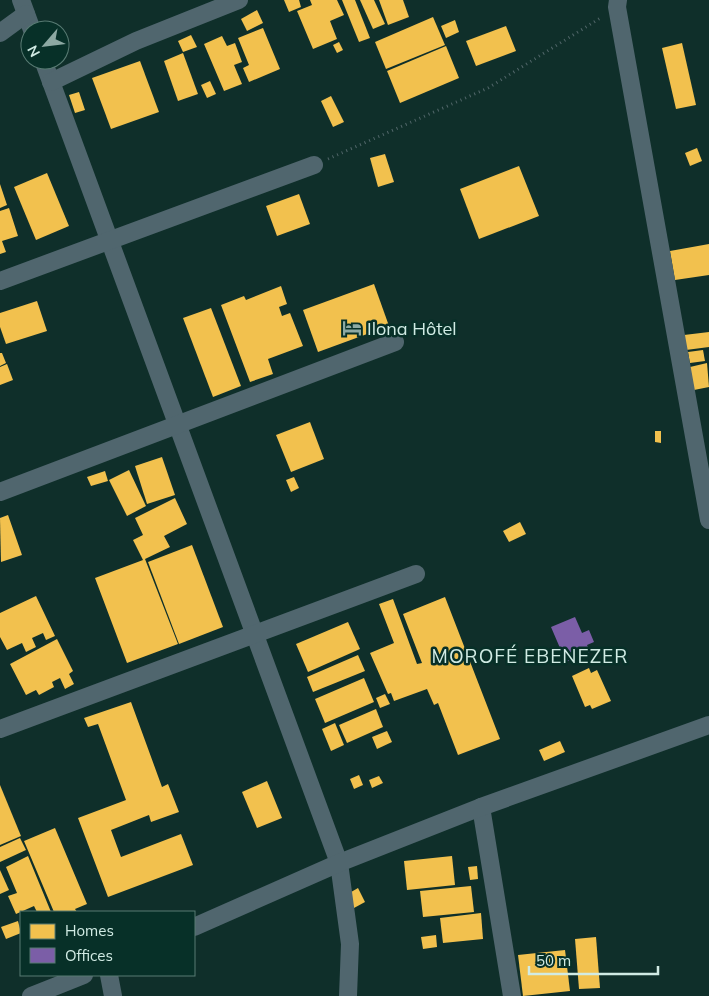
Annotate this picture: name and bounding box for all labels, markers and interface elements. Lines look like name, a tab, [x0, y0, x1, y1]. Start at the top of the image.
north arrow	[20, 20, 70, 70]
text: N	[23, 42, 44, 60]
hotel icon: Ilona Hôtel	[341, 317, 363, 339]
place label: Ilona Hôtel	[367, 317, 457, 340]
district label: MOROFÉ EBENEZER	[432, 644, 628, 668]
legend	[20, 911, 195, 976]
text: Homes	[65, 921, 114, 940]
scale bar	[529, 944, 658, 976]
text: Offices	[65, 946, 113, 965]
text: 50 m	[536, 951, 571, 970]

